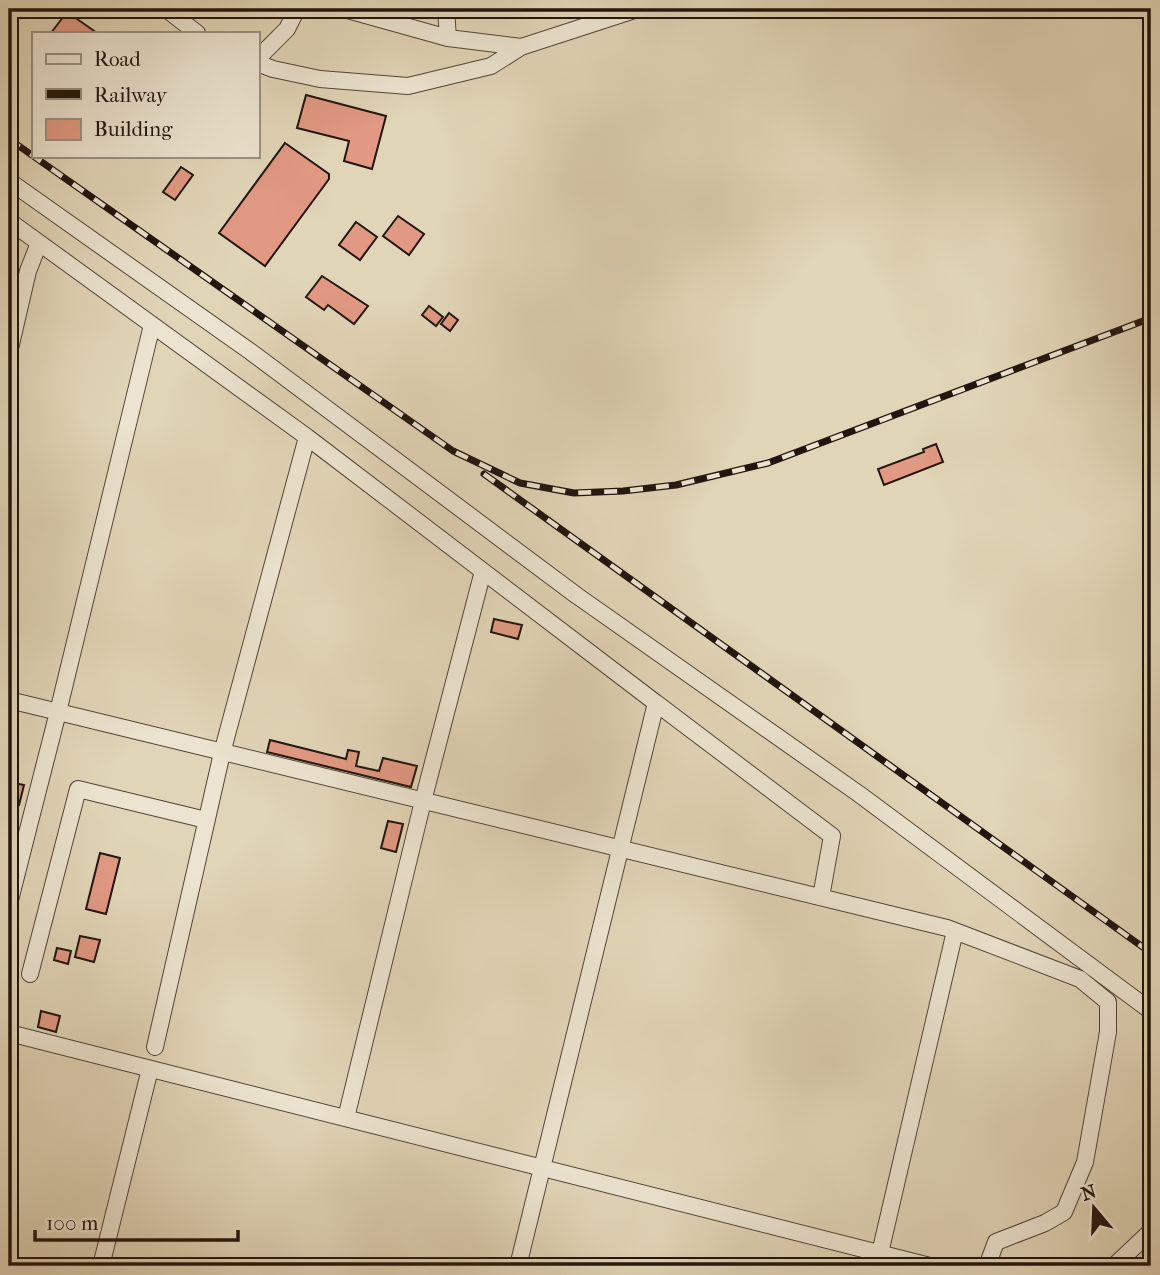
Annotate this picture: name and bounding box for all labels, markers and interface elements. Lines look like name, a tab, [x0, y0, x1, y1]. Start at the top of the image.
legend	[32, 32, 259, 158]
text: Road	[94, 47, 141, 71]
text: Railway	[94, 83, 168, 107]
text: Building	[94, 117, 173, 141]
north arrow	[1058, 1174, 1128, 1244]
text: N	[1078, 1180, 1100, 1206]
scale bar	[35, 1198, 238, 1242]
text: 100 m	[46, 1211, 99, 1235]

